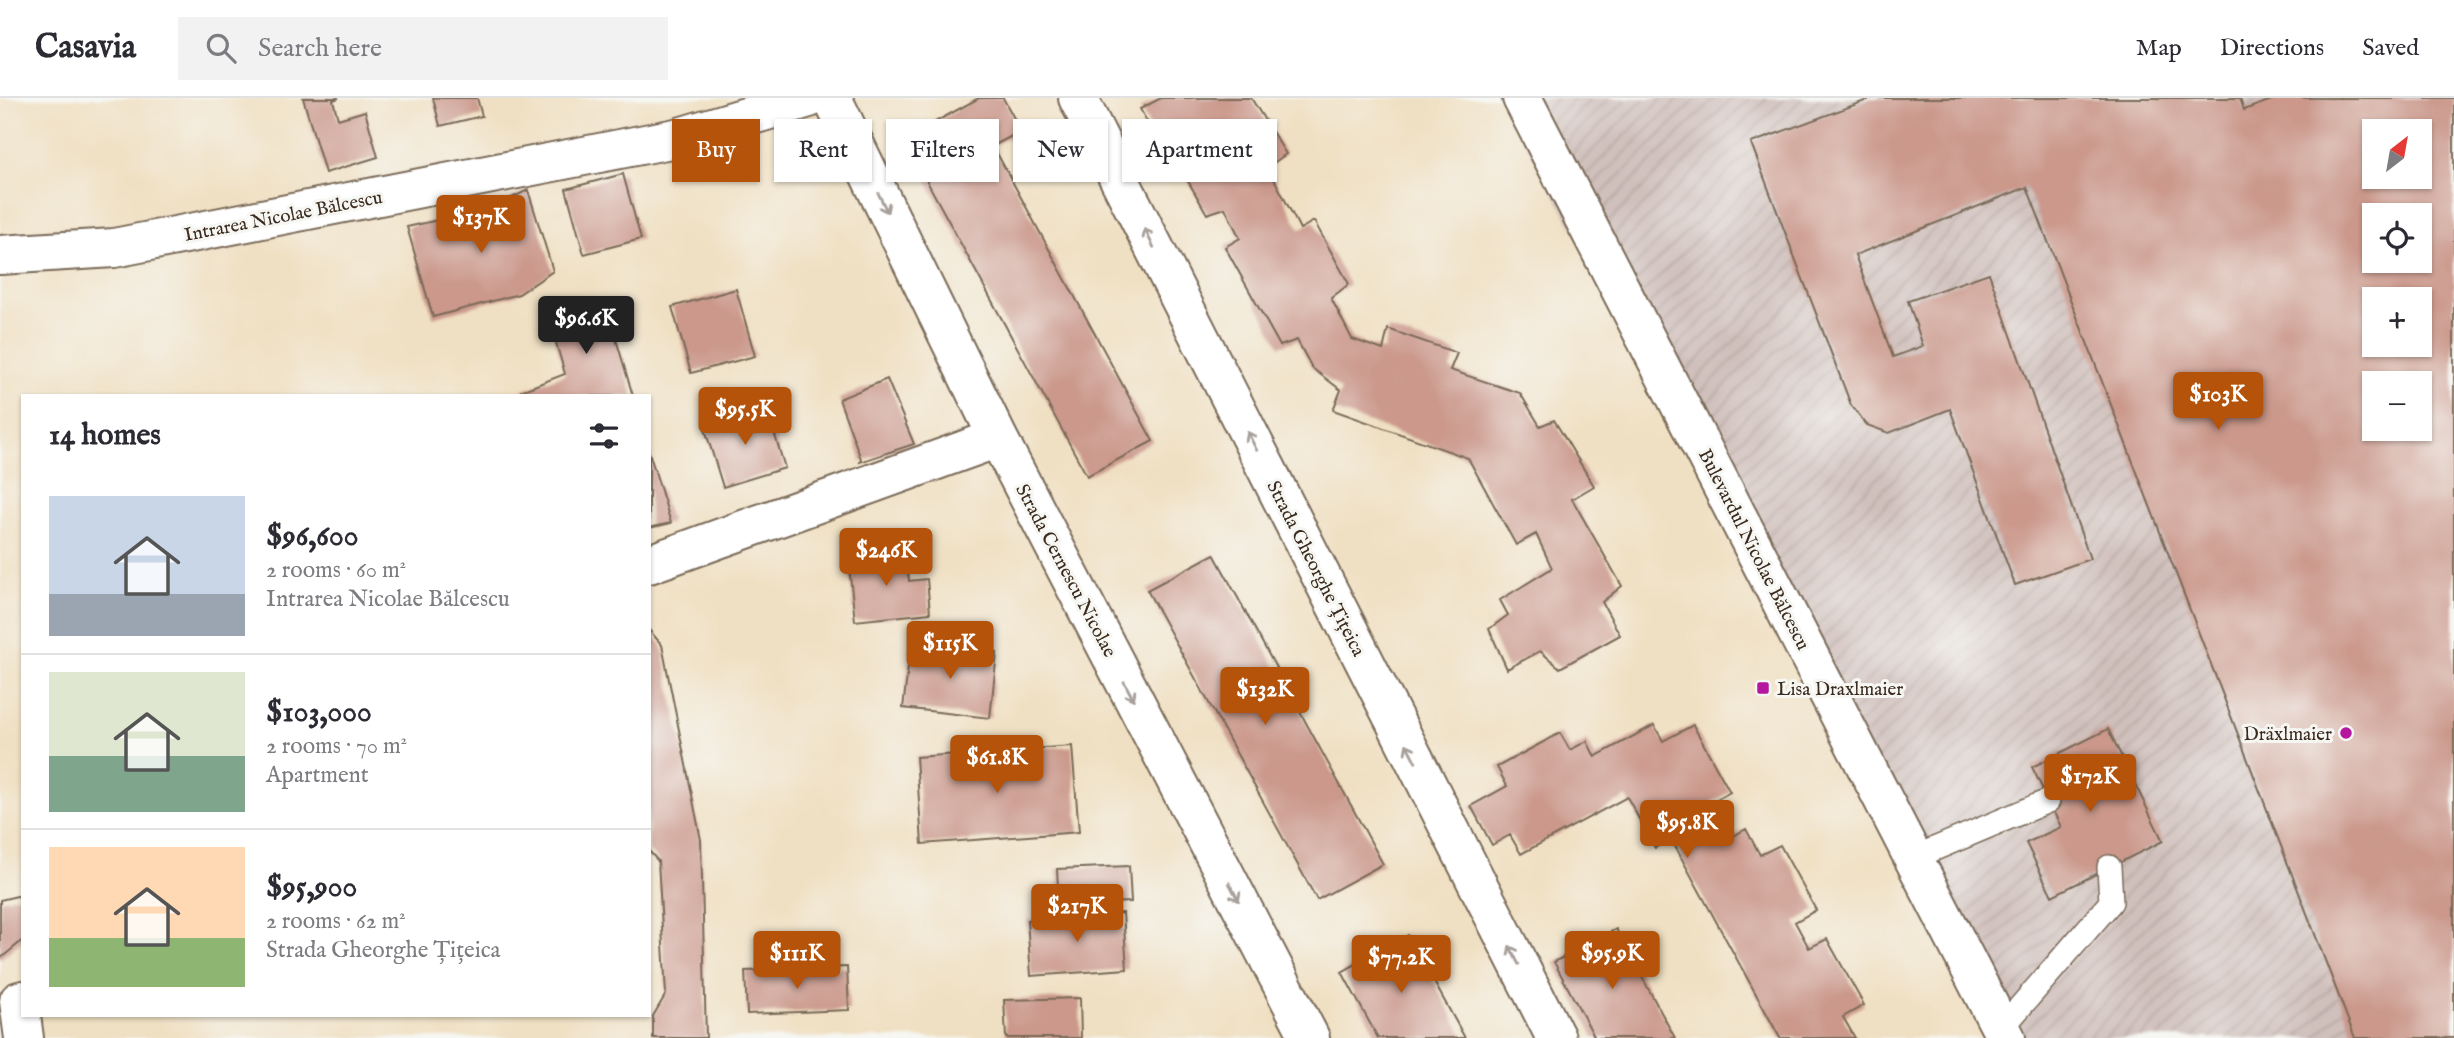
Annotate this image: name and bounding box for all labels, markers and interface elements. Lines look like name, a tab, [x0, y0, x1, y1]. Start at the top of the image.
search box	[178, 17, 668, 80]
text: Casavia	[35, 27, 136, 69]
icon: search	[202, 29, 240, 67]
text: Search here	[258, 32, 382, 65]
text: Map	[2136, 33, 2182, 64]
text: Directions	[2220, 33, 2324, 64]
text: Saved	[2362, 33, 2419, 64]
chip: Buy	[672, 119, 760, 182]
chip: Rent	[774, 119, 872, 182]
chip: Filters	[886, 119, 999, 182]
chip: New	[1013, 119, 1108, 182]
chip: Apartment	[1122, 119, 1277, 182]
north arrow	[2362, 119, 2432, 189]
map controls	[2362, 119, 2432, 441]
street label: Intrarea Nicolae Bălcescu	[182, 186, 385, 248]
one-way arrow	[877, 192, 890, 213]
pin: $137K	[432, 195, 530, 255]
text: $137K	[452, 203, 510, 232]
button: locate	[2362, 203, 2432, 273]
one-way arrow	[1142, 228, 1155, 249]
button: +	[2362, 287, 2432, 357]
pin: $96.6K	[529, 296, 643, 356]
text: $96.6K	[554, 304, 618, 333]
button: −	[2362, 371, 2432, 441]
pin: $103K	[2169, 372, 2267, 432]
text: $103K	[2189, 380, 2247, 409]
pin: $95.5K	[688, 388, 802, 447]
text: $95.5K	[714, 395, 776, 424]
text: 14 homes	[49, 417, 161, 455]
icon: filters	[585, 417, 623, 455]
one-way arrow	[1245, 431, 1259, 452]
street label: Bulevardul Nicolae Bălcescu	[1692, 445, 1814, 655]
street label: Strada Gheorghe Țițeica	[1261, 477, 1370, 661]
street label: Strada Cernescu Nicolae	[1009, 480, 1121, 662]
text: $96,600	[266, 518, 358, 556]
icon: home	[105, 524, 189, 608]
pin: $246K	[837, 528, 935, 588]
text: $246K	[855, 536, 917, 565]
text: 2 rooms · 60 m²	[266, 556, 406, 585]
text: Intrarea Nicolae Bălcescu	[266, 585, 510, 614]
pin: $115K	[901, 622, 999, 681]
text: $115K	[923, 629, 977, 658]
pin: $132K	[1216, 668, 1314, 727]
text: $132K	[1236, 675, 1294, 704]
place label: Lisa Draxlmaier	[1777, 678, 1903, 702]
one-way arrow	[1123, 680, 1137, 700]
marker: Lisa Draxlmaier	[1755, 680, 1771, 696]
text: $103,000	[266, 694, 372, 732]
icon: home	[105, 700, 189, 784]
place label: Dräxlmaier	[2244, 723, 2332, 747]
marker: Dräxlmaier	[2338, 725, 2354, 741]
text: 2 rooms · 70 m²	[266, 732, 407, 761]
pin: $61.8K	[940, 736, 1054, 795]
text: $61.8K	[966, 743, 1028, 772]
one-way arrow	[1404, 743, 1418, 764]
pin: $172K	[2041, 754, 2139, 814]
text: Apartment	[266, 761, 369, 790]
text: $172K	[2060, 762, 2120, 791]
pin: $95.8K	[1630, 800, 1744, 860]
text: $95.8K	[1656, 808, 1718, 837]
text: $95,900	[266, 869, 357, 907]
icon: home	[105, 875, 189, 959]
one-way arrow	[1228, 881, 1242, 902]
pin: $217K	[1028, 884, 1126, 944]
text: $217K	[1047, 892, 1107, 921]
text: 2 rooms · 62 m²	[266, 907, 406, 936]
pin: $111K	[748, 932, 846, 991]
pin: $95.9K	[1555, 932, 1669, 991]
text: Strada Gheorghe Țițeica	[266, 936, 501, 965]
pin: $77.2K	[1344, 936, 1458, 995]
text: $111K	[769, 939, 825, 968]
text: $95.9K	[1581, 939, 1643, 968]
text: $77.2K	[1368, 943, 1434, 972]
one-way arrow	[1507, 945, 1521, 966]

